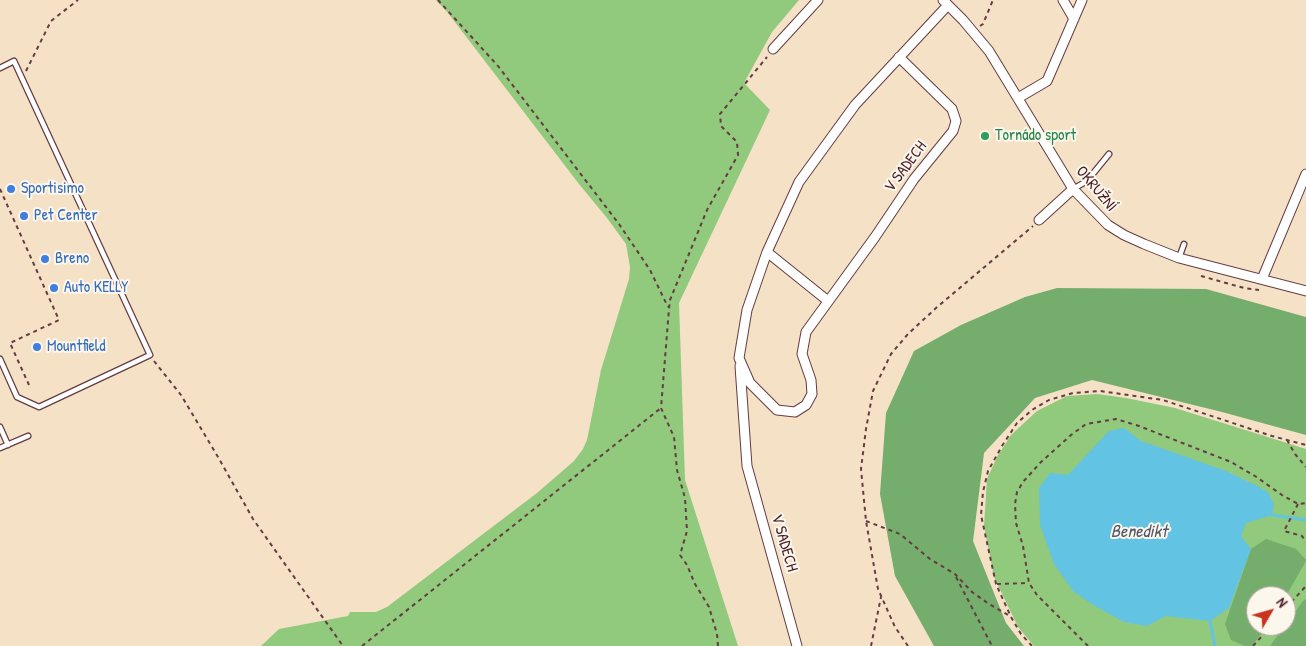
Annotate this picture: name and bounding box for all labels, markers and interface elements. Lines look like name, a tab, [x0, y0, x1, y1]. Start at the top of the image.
place label: Tornádo sport	[995, 126, 1076, 146]
marker: Tornádo sport	[979, 130, 991, 142]
street label: V SADECH	[881, 138, 931, 196]
street label: OKRUŽNÍ	[1071, 162, 1121, 216]
place label: Sportisimo	[21, 179, 84, 199]
marker: Sportisimo	[5, 183, 17, 195]
place label: Pet Center	[34, 206, 98, 226]
marker: Pet Center	[18, 210, 30, 222]
place label: Breno	[55, 249, 89, 269]
marker: Breno	[39, 253, 51, 265]
place label: Auto KELLY	[64, 278, 128, 298]
marker: Auto KELLY	[48, 282, 60, 294]
place label: Mountfield	[47, 337, 105, 357]
marker: Mountfield	[31, 341, 43, 353]
street label: V SADECH	[767, 512, 801, 574]
water label: Benedikt	[1111, 521, 1167, 543]
north arrow	[1246, 586, 1296, 636]
text: N	[1273, 593, 1292, 611]

